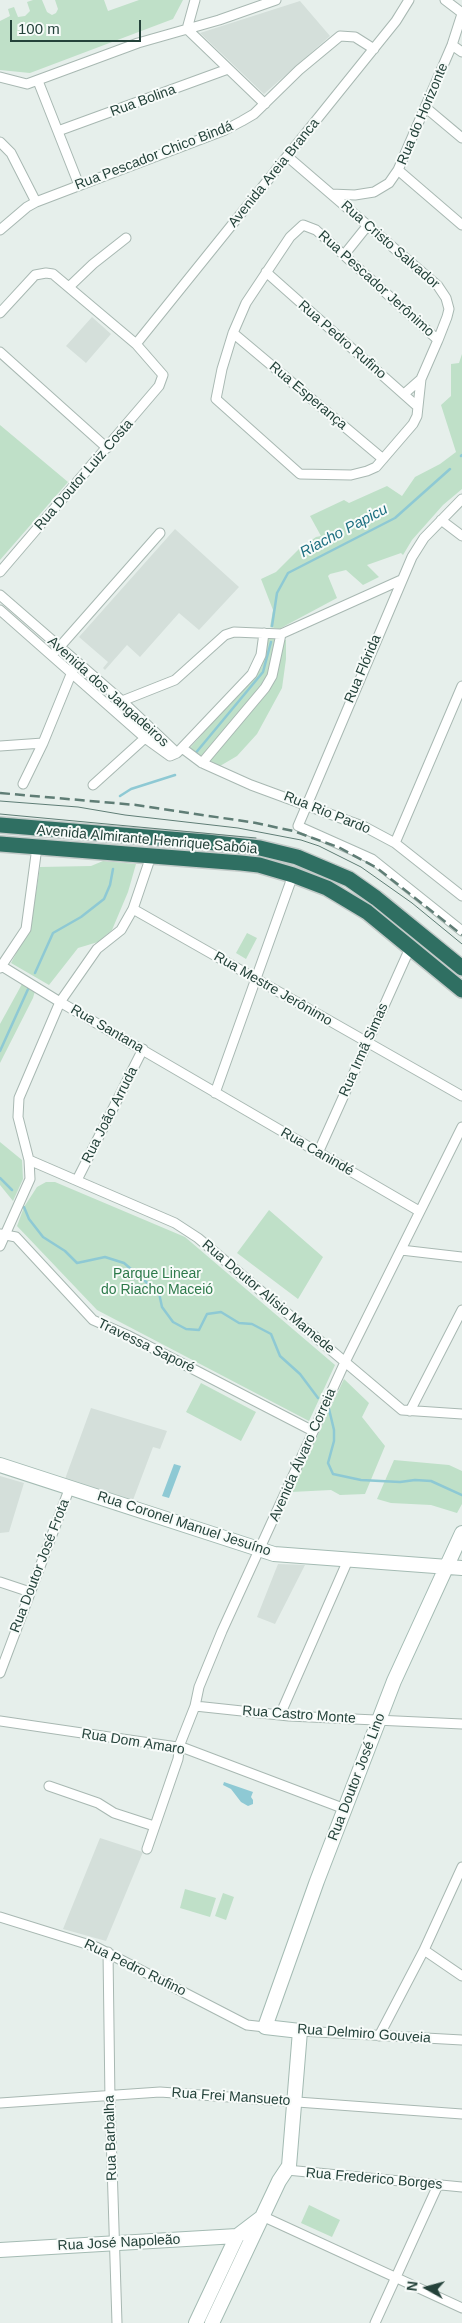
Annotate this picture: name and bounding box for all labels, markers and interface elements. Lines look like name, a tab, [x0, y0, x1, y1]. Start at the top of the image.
scale bar	[12, 10, 144, 42]
text: 100 m	[18, 20, 60, 37]
street label: Rua do Horizonte	[394, 61, 452, 167]
street label: Rua Bolina	[108, 81, 178, 121]
street label: Avenida Areia Branca	[225, 115, 323, 231]
street label: Rua Pescador Chico Bindá	[73, 118, 235, 194]
street label: Rua Cristo Salvador	[337, 198, 443, 292]
street label: Rua Pescador Jerônimo	[315, 228, 437, 340]
street label: Rua Pedro Rufino	[294, 297, 390, 383]
street label: Rua Esperança	[266, 359, 350, 433]
street label: Rua Doutor Luiz Costa	[31, 416, 137, 534]
water label: Riacho Papicu	[297, 500, 391, 562]
street label: Rua Flórida	[341, 632, 385, 706]
street label: Avenida dos Jangadeiros	[44, 633, 172, 751]
street label: Rua Rio Pardo	[281, 788, 373, 838]
street label: Avenida Almirante Henrique Sabóia	[36, 822, 258, 858]
street label: Rua Mestre Jerônimo	[211, 948, 335, 1030]
street label: Rua Santana	[67, 1001, 147, 1057]
street label: Rua Irmã Simas	[336, 1001, 392, 1099]
street label: Rua João Arruda	[78, 1064, 142, 1166]
street label: Rua Canindé	[277, 1124, 357, 1180]
street label: Rua Doutor Alísio Mamede	[198, 1237, 338, 1357]
park label: Parque Linear do Riacho Maceió	[101, 1266, 213, 1298]
street label: Travessa Saporé	[95, 1315, 197, 1377]
street label: Avenida Álvaro Correia	[266, 1386, 340, 1524]
street label: Rua Coronel Manuel Jesuíno	[95, 1488, 273, 1560]
street label: Rua Doutor José Frota	[7, 1497, 73, 1635]
street label: Rua Castro Monte	[242, 1703, 356, 1727]
street label: Rua Doutor José Lino	[325, 1711, 389, 1843]
street label: Rua Dom Amaro	[80, 1726, 186, 1758]
street label: Rua Pedro Rufino	[81, 1936, 189, 2000]
street label: Rua Delmiro Gouveia	[297, 2021, 431, 2047]
street label: Rua Frei Mansueto	[171, 2084, 291, 2110]
street label: Rua Barbalha	[101, 2095, 121, 2181]
street label: Rua Frederico Borges	[305, 2165, 443, 2193]
street label: Rua José Napoleão	[57, 2231, 181, 2255]
north arrow	[402, 2263, 452, 2313]
text: N	[404, 2280, 421, 2292]

